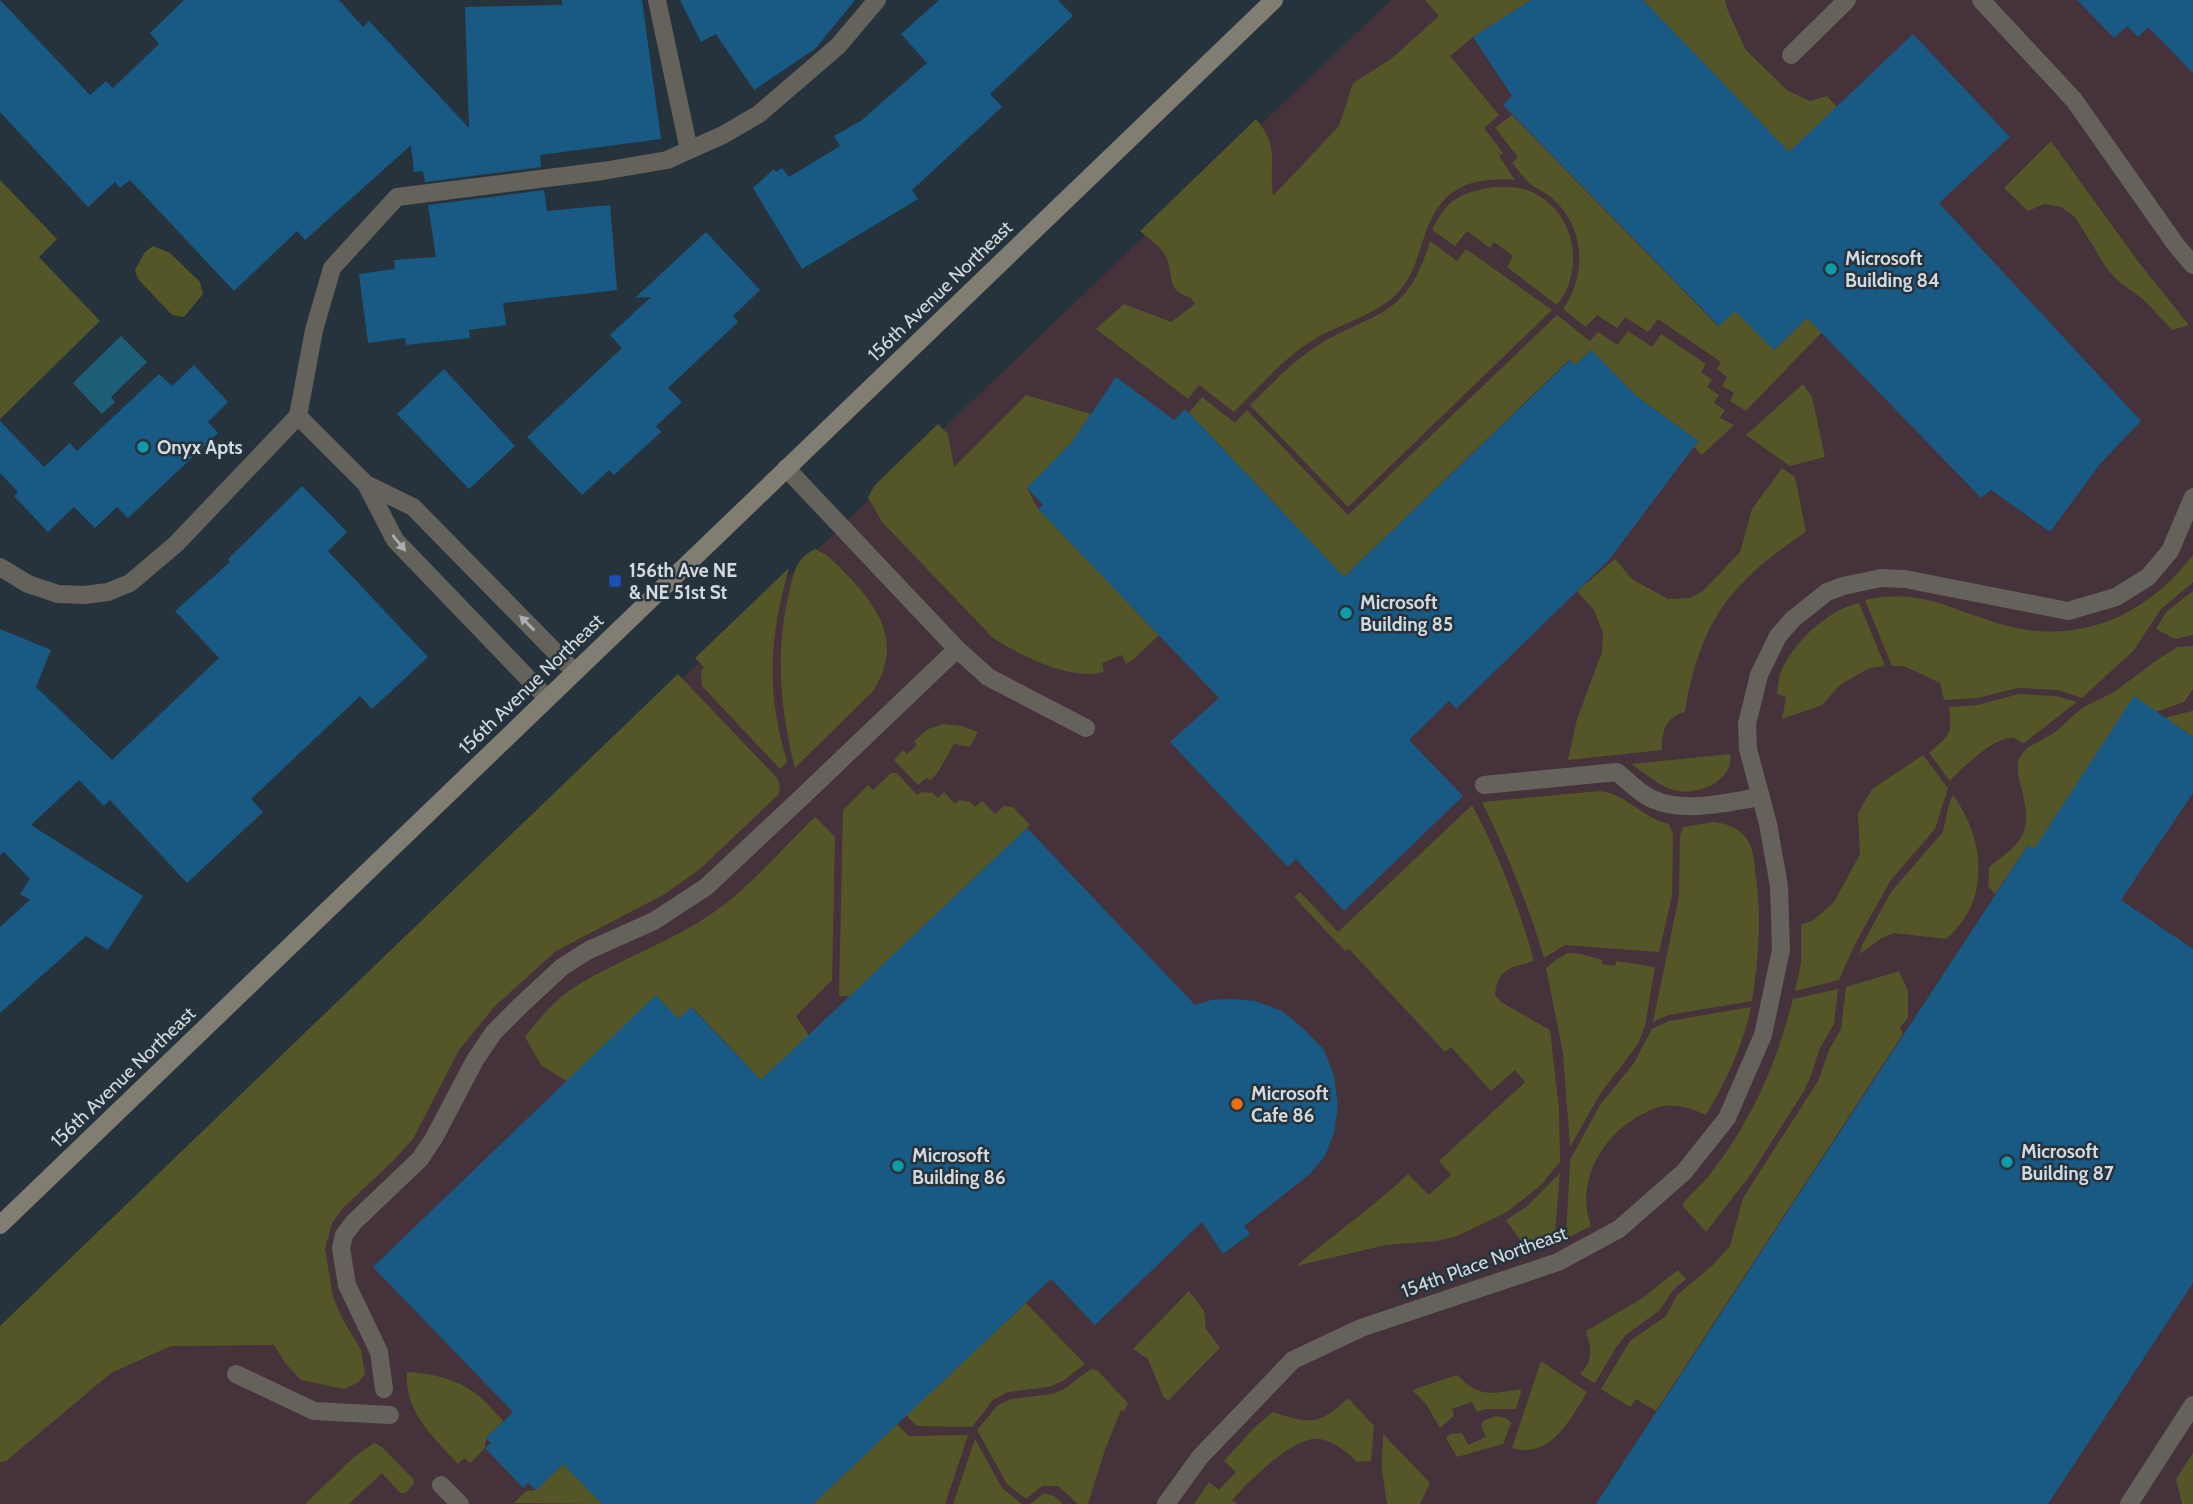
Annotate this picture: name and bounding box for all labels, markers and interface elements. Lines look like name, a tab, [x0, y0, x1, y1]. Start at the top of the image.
street label: 156th Avenue Northeast	[863, 216, 1018, 366]
place label: Microsoft Building 84	[1845, 247, 1940, 292]
marker: Microsoft Building 84	[1823, 261, 1839, 277]
place label: Onyx Apts	[157, 436, 243, 459]
marker: Onyx Apts	[135, 439, 151, 455]
one-way arrow	[391, 534, 406, 552]
place label: 156th Ave NE & NE 51st St	[629, 559, 737, 604]
marker: 156th Ave NE & NE 51st St	[607, 573, 623, 589]
place label: Microsoft Building 85	[1360, 591, 1453, 636]
marker: Microsoft Building 85	[1338, 605, 1354, 621]
street label: 156th Avenue Northeast	[454, 609, 609, 759]
one-way arrow	[519, 614, 536, 631]
street label: 156th Avenue Northeast	[46, 1002, 201, 1152]
place label: Microsoft Cafe 86	[1251, 1082, 1329, 1127]
marker: Microsoft Cafe 86	[1229, 1096, 1245, 1112]
place label: Microsoft Building 87	[2021, 1140, 2114, 1185]
place label: Microsoft Building 86	[912, 1144, 1006, 1189]
marker: Microsoft Building 87	[1999, 1154, 2015, 1170]
marker: Microsoft Building 86	[890, 1158, 906, 1174]
street label: 154th Place Northeast	[1398, 1221, 1571, 1303]

